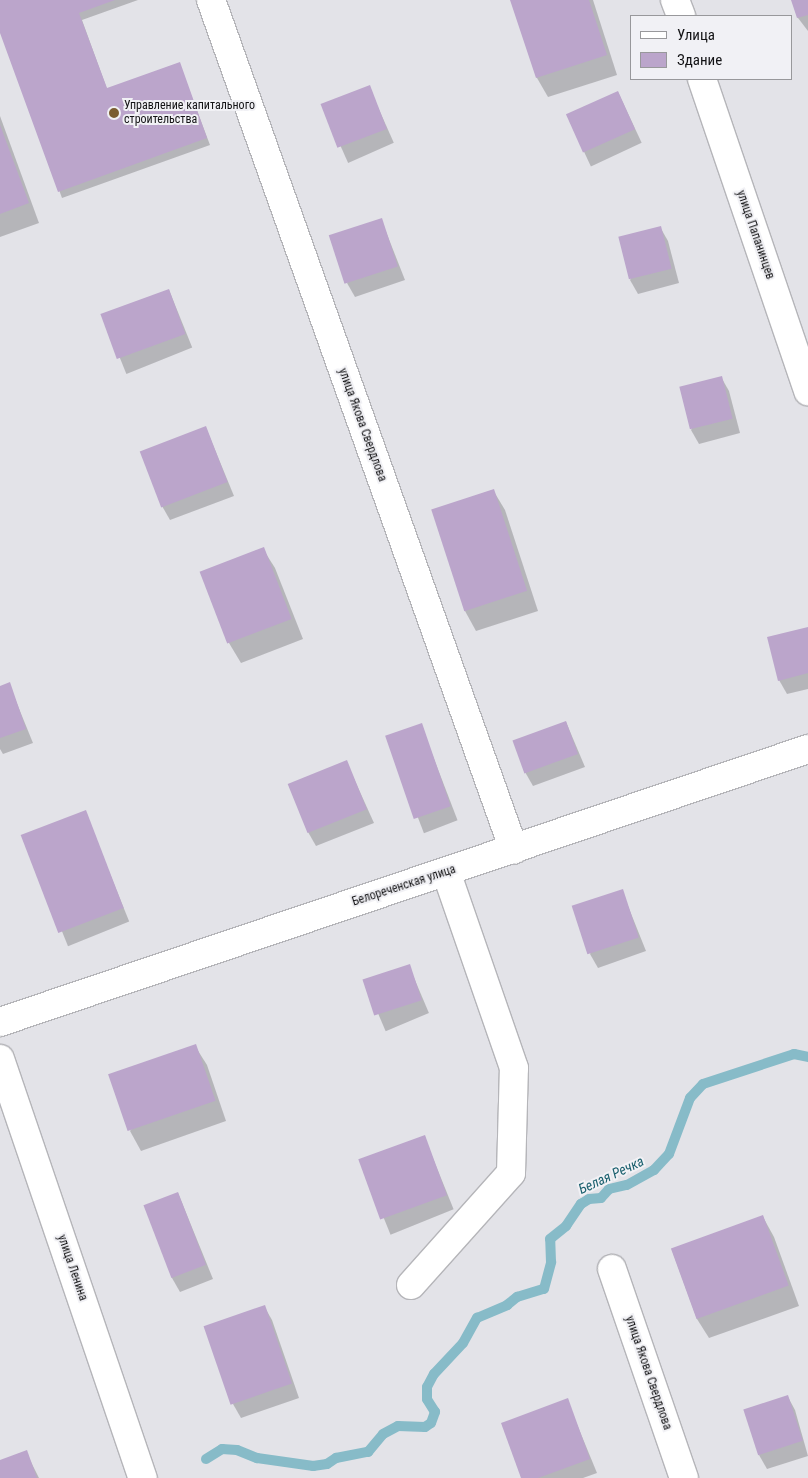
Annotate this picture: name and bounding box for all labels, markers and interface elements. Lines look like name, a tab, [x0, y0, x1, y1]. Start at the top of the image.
legend	[630, 15, 793, 80]
text: Улица	[677, 26, 715, 44]
text: Здание	[677, 51, 722, 69]
place label: Управление капитального строительства	[124, 99, 255, 127]
marker: Управление капитального строительства	[108, 107, 120, 119]
street label: улица Папанинцев	[733, 189, 777, 281]
street label: улица Якова Свердлова	[335, 366, 389, 484]
street label: Белореченская улица	[350, 862, 458, 910]
water label: Белая Речка	[576, 1153, 646, 1197]
street label: улица Ленина	[54, 1233, 90, 1303]
street label: улица Якова Свердлова	[622, 1314, 674, 1432]

